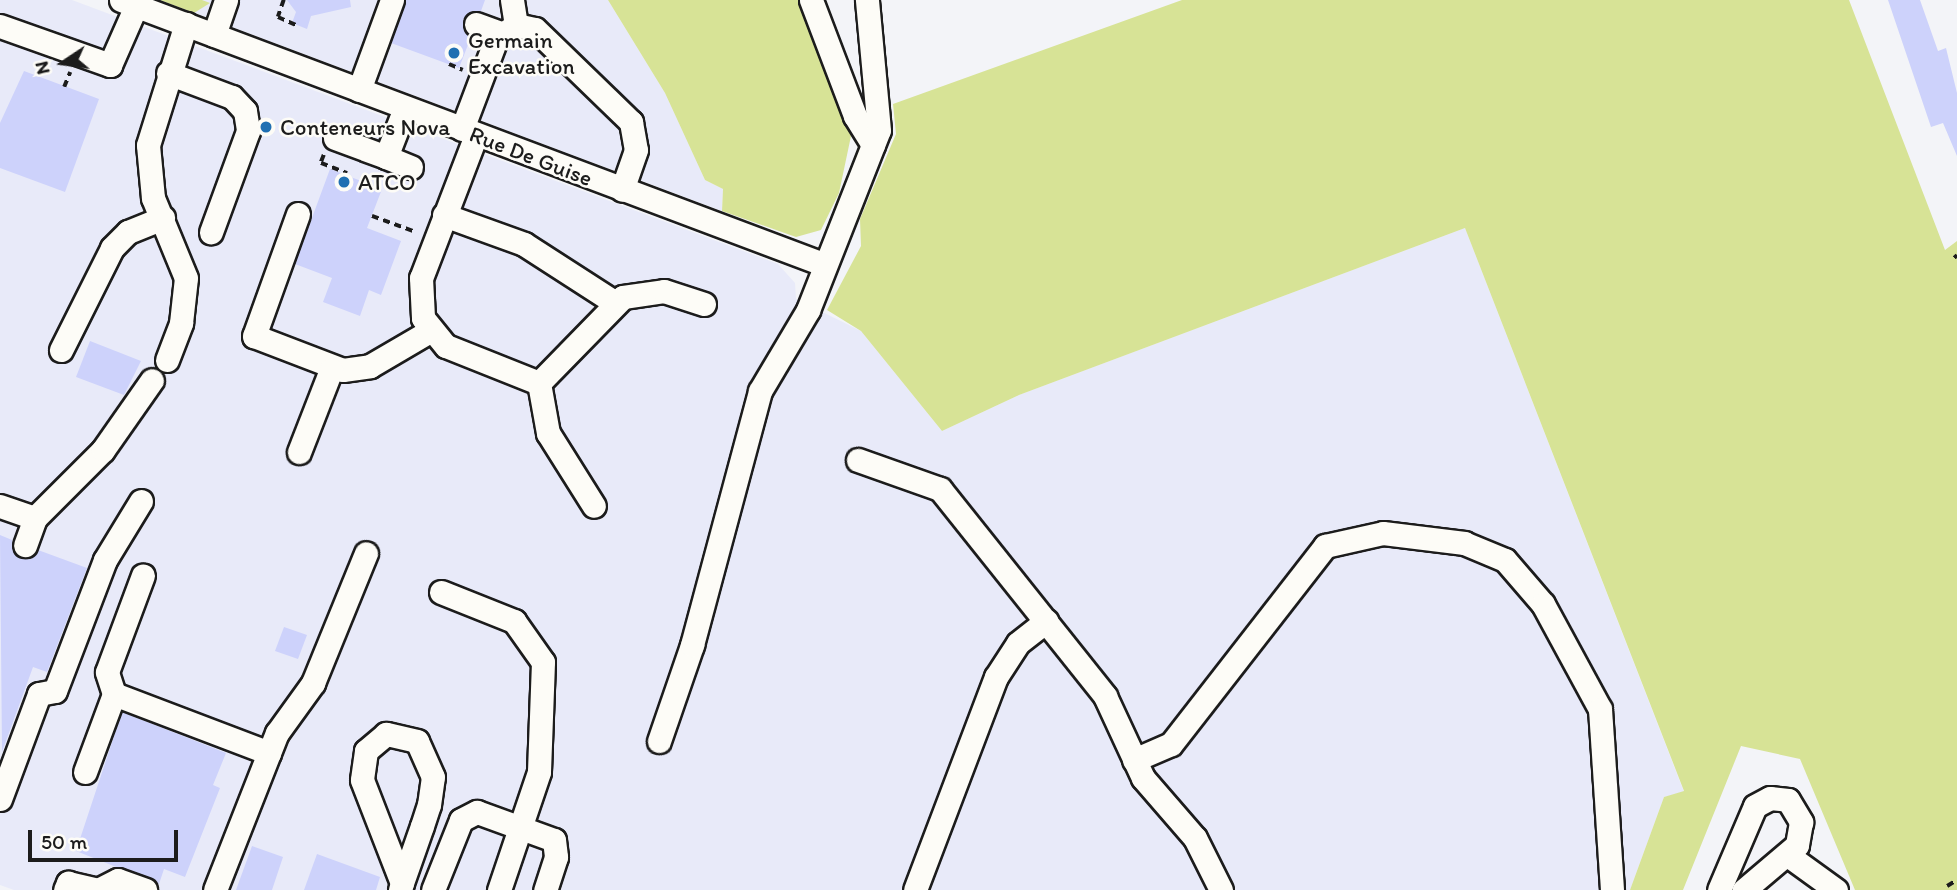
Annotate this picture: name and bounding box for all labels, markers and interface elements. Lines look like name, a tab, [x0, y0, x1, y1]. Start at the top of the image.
place label: Germain Excavation	[468, 26, 575, 80]
north arrow	[28, 28, 98, 98]
marker: Germain Excavation	[446, 45, 462, 61]
text: N	[29, 59, 55, 77]
place label: Conteneurs Nova	[280, 113, 450, 141]
marker: Conteneurs Nova	[258, 119, 274, 135]
street label: Rue De Guise	[465, 120, 597, 192]
place label: ATCO	[358, 168, 416, 196]
marker: ATCO	[336, 174, 352, 190]
scale bar	[32, 816, 182, 860]
text: 50 m	[41, 829, 87, 854]

